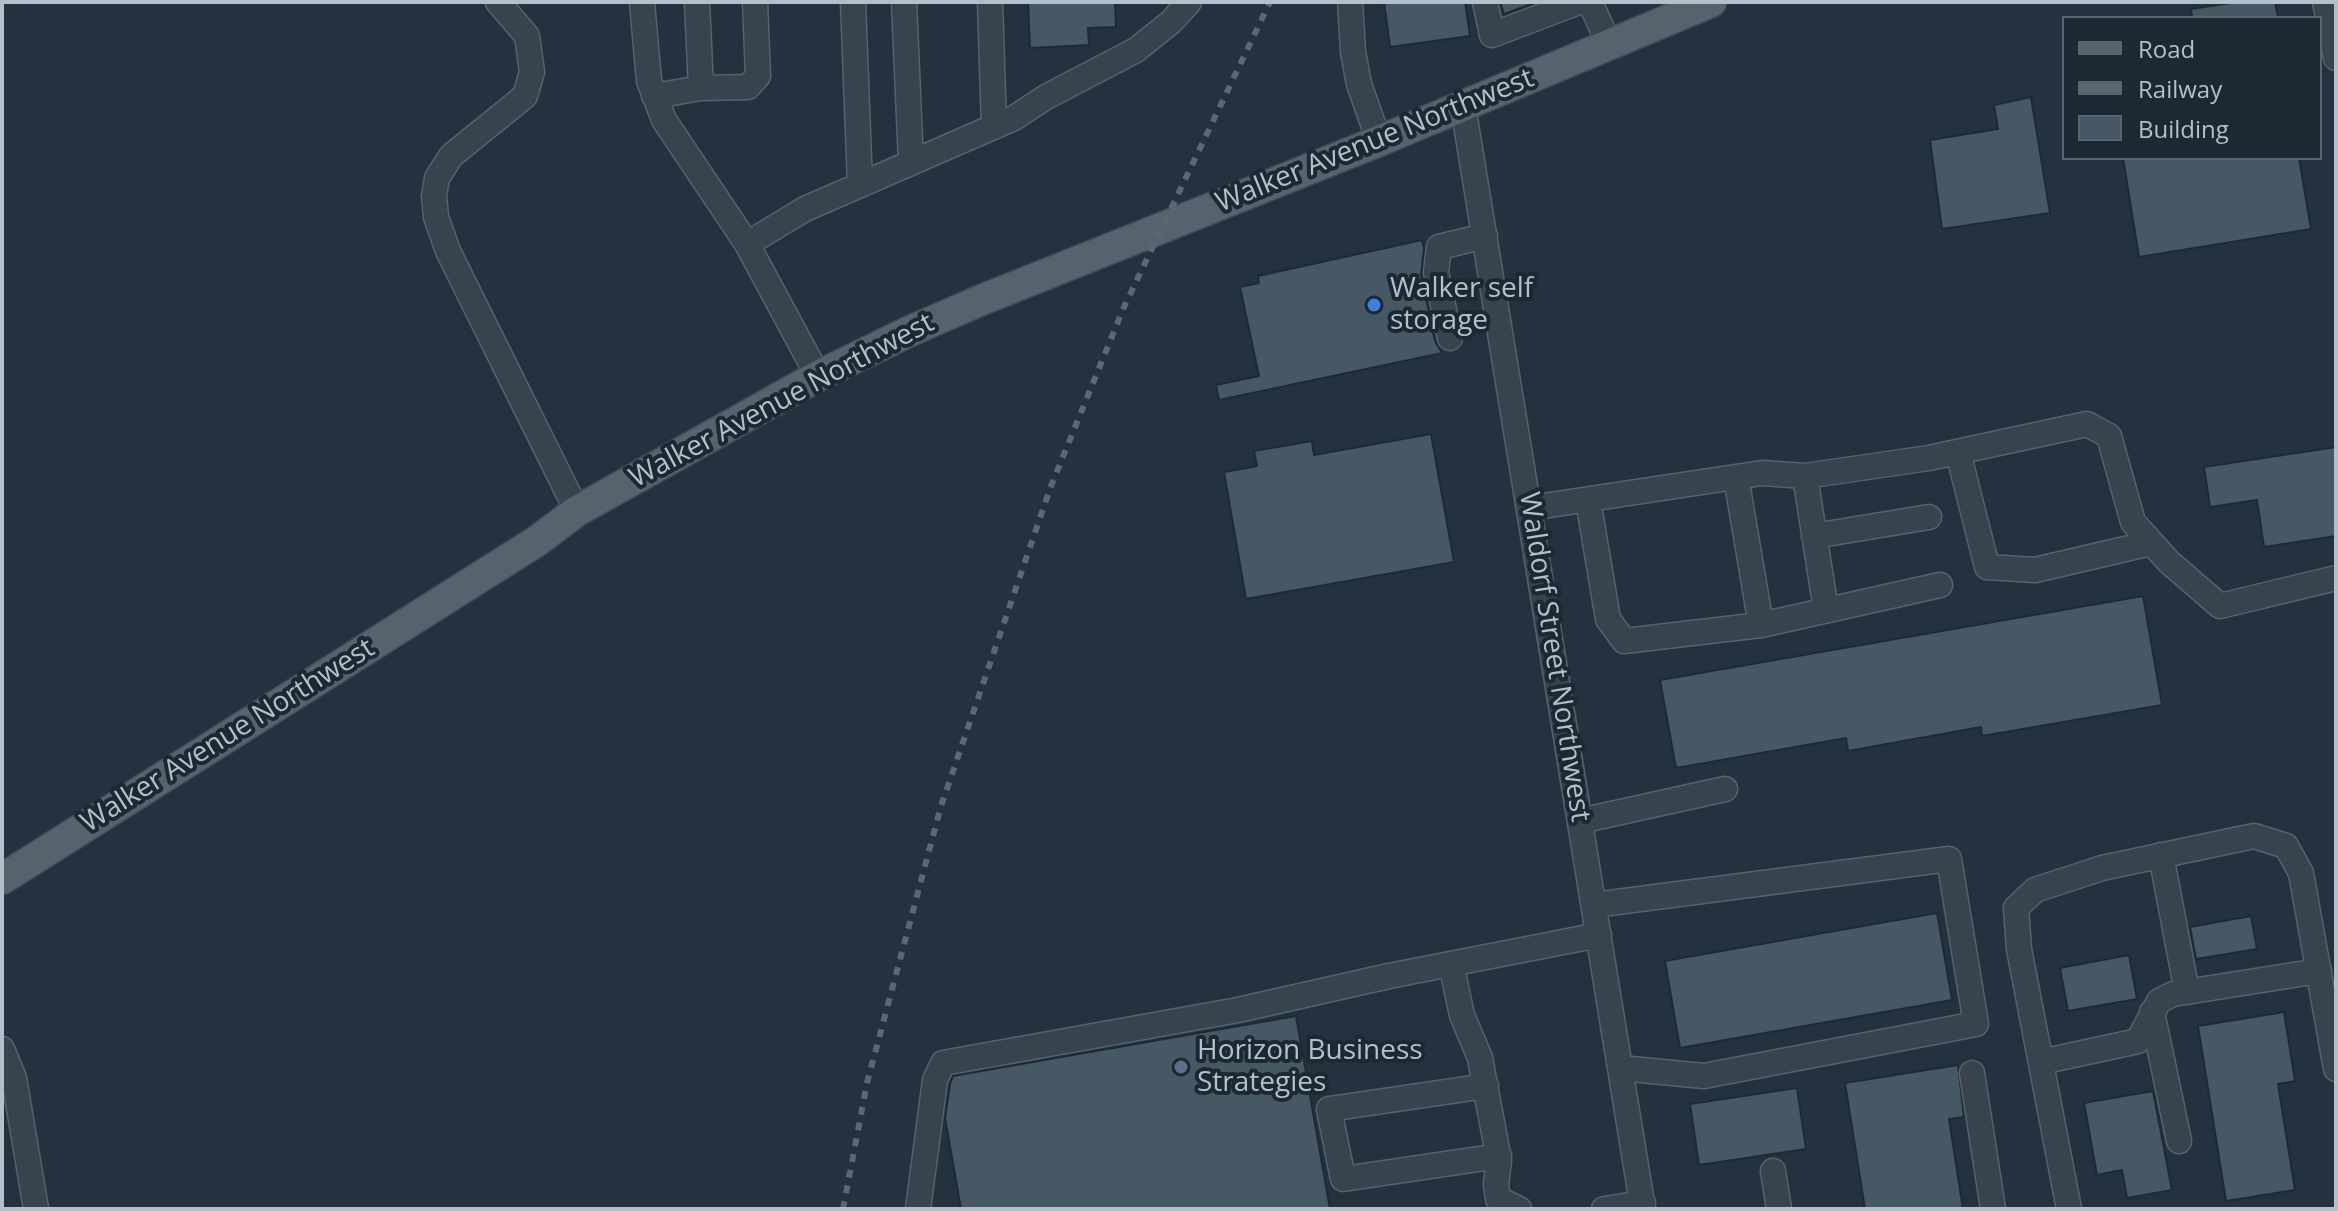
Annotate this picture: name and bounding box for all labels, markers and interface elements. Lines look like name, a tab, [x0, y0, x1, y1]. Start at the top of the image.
legend	[2062, 16, 2322, 160]
text: Road	[2138, 32, 2195, 65]
street label: Walker Avenue Northwest	[1211, 62, 1539, 220]
text: Railway	[2138, 72, 2222, 105]
text: Building	[2138, 112, 2229, 145]
place label: Walker self storage	[1390, 272, 1533, 338]
marker: Walker self storage	[1365, 296, 1383, 314]
street label: Walker Avenue Northwest	[624, 306, 940, 496]
street label: Waldorf Street Northwest	[1511, 490, 1597, 824]
street label: Walker Avenue Northwest	[75, 632, 381, 840]
place label: Horizon Business Strategies	[1197, 1034, 1423, 1100]
marker: Horizon Business Strategies	[1172, 1058, 1190, 1076]

